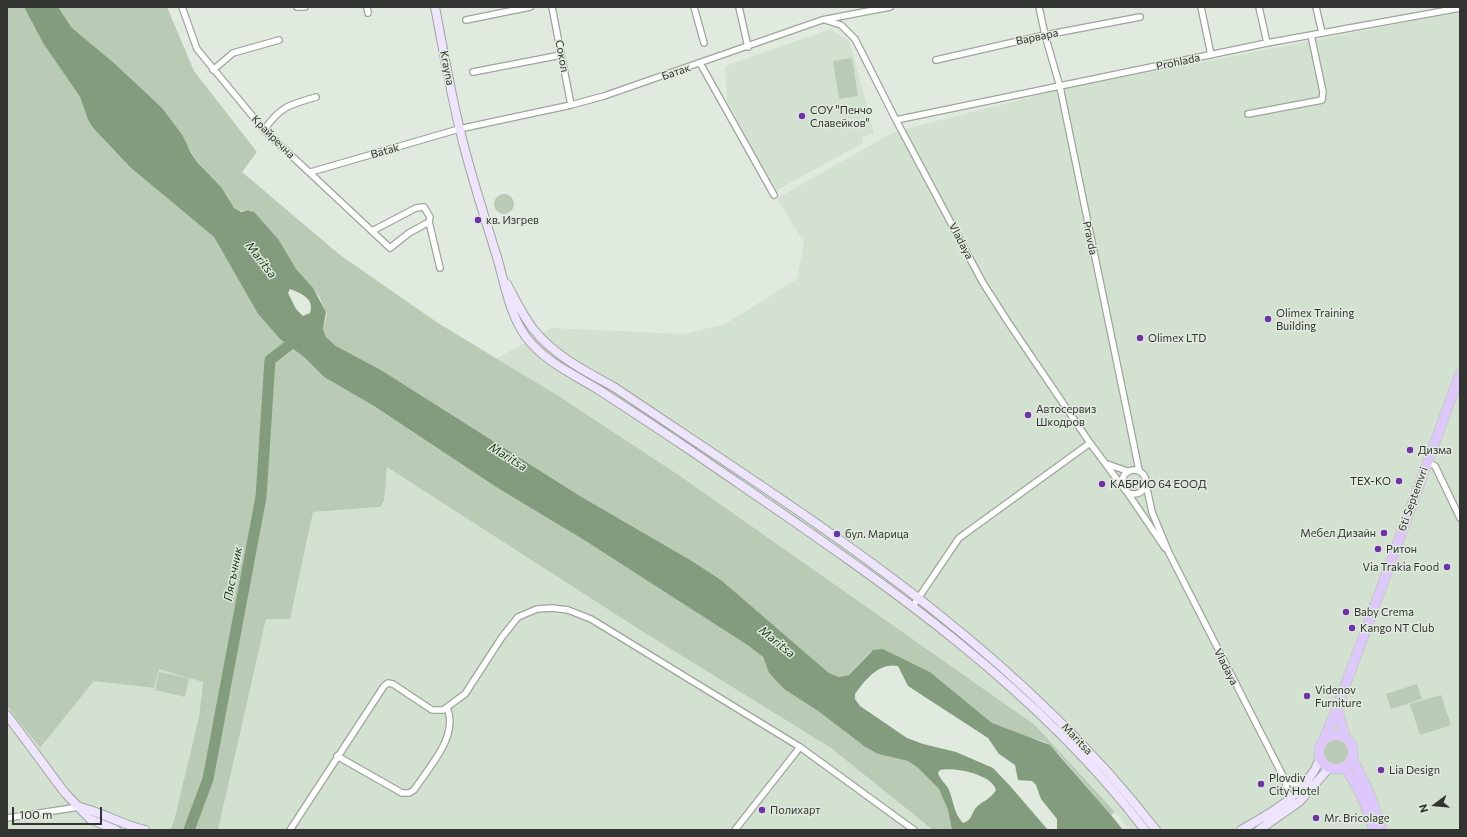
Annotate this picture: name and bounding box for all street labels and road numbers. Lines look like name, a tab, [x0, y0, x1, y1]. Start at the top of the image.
street label: Варвара	[1015, 26, 1059, 48]
street label: Сокол	[552, 39, 572, 73]
street label: Krayna	[437, 50, 457, 86]
street label: Prohlada	[1155, 51, 1201, 73]
street label: Батак	[660, 61, 692, 83]
street label: Крайречна	[249, 113, 297, 161]
street label: Batak	[369, 141, 401, 161]
street label: Pravda	[1080, 220, 1100, 256]
street label: Vladaya	[946, 221, 976, 261]
street label: 6ti Septemvri	[1395, 465, 1431, 533]
street label: Vladaya	[1211, 646, 1241, 688]
street label: Maritsa	[1059, 721, 1095, 757]

